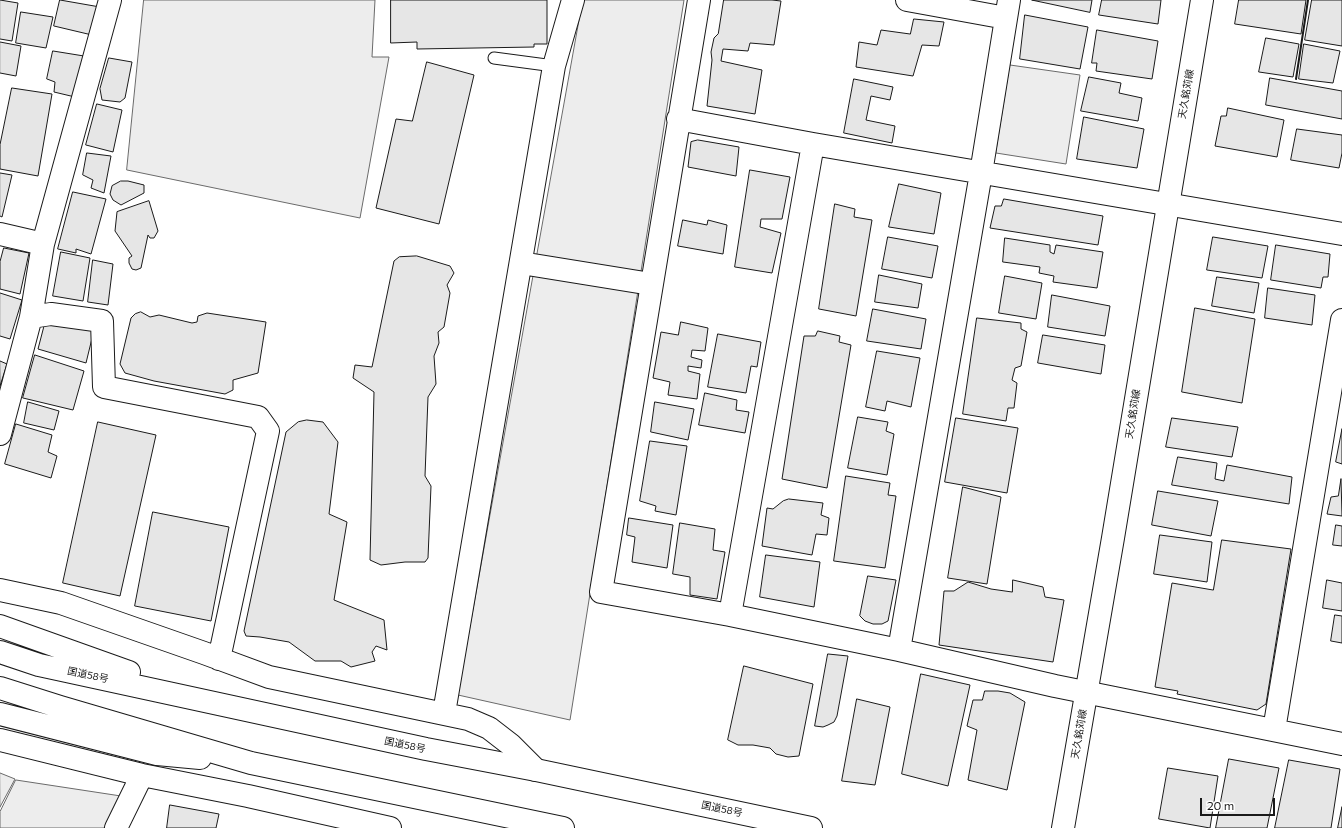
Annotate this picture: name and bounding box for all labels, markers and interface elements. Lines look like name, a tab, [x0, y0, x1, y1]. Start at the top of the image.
street label: 天久銘苅線	[1176, 68, 1196, 120]
street label: 天久銘苅線	[1123, 388, 1143, 440]
street label: 国道58号	[66, 665, 110, 685]
street label: 天久銘苅線	[1069, 708, 1089, 760]
street label: 国道58号	[383, 735, 427, 755]
scale bar	[1202, 790, 1277, 816]
text: 20 m	[1207, 798, 1234, 812]
street label: 国道58号	[700, 799, 744, 819]

